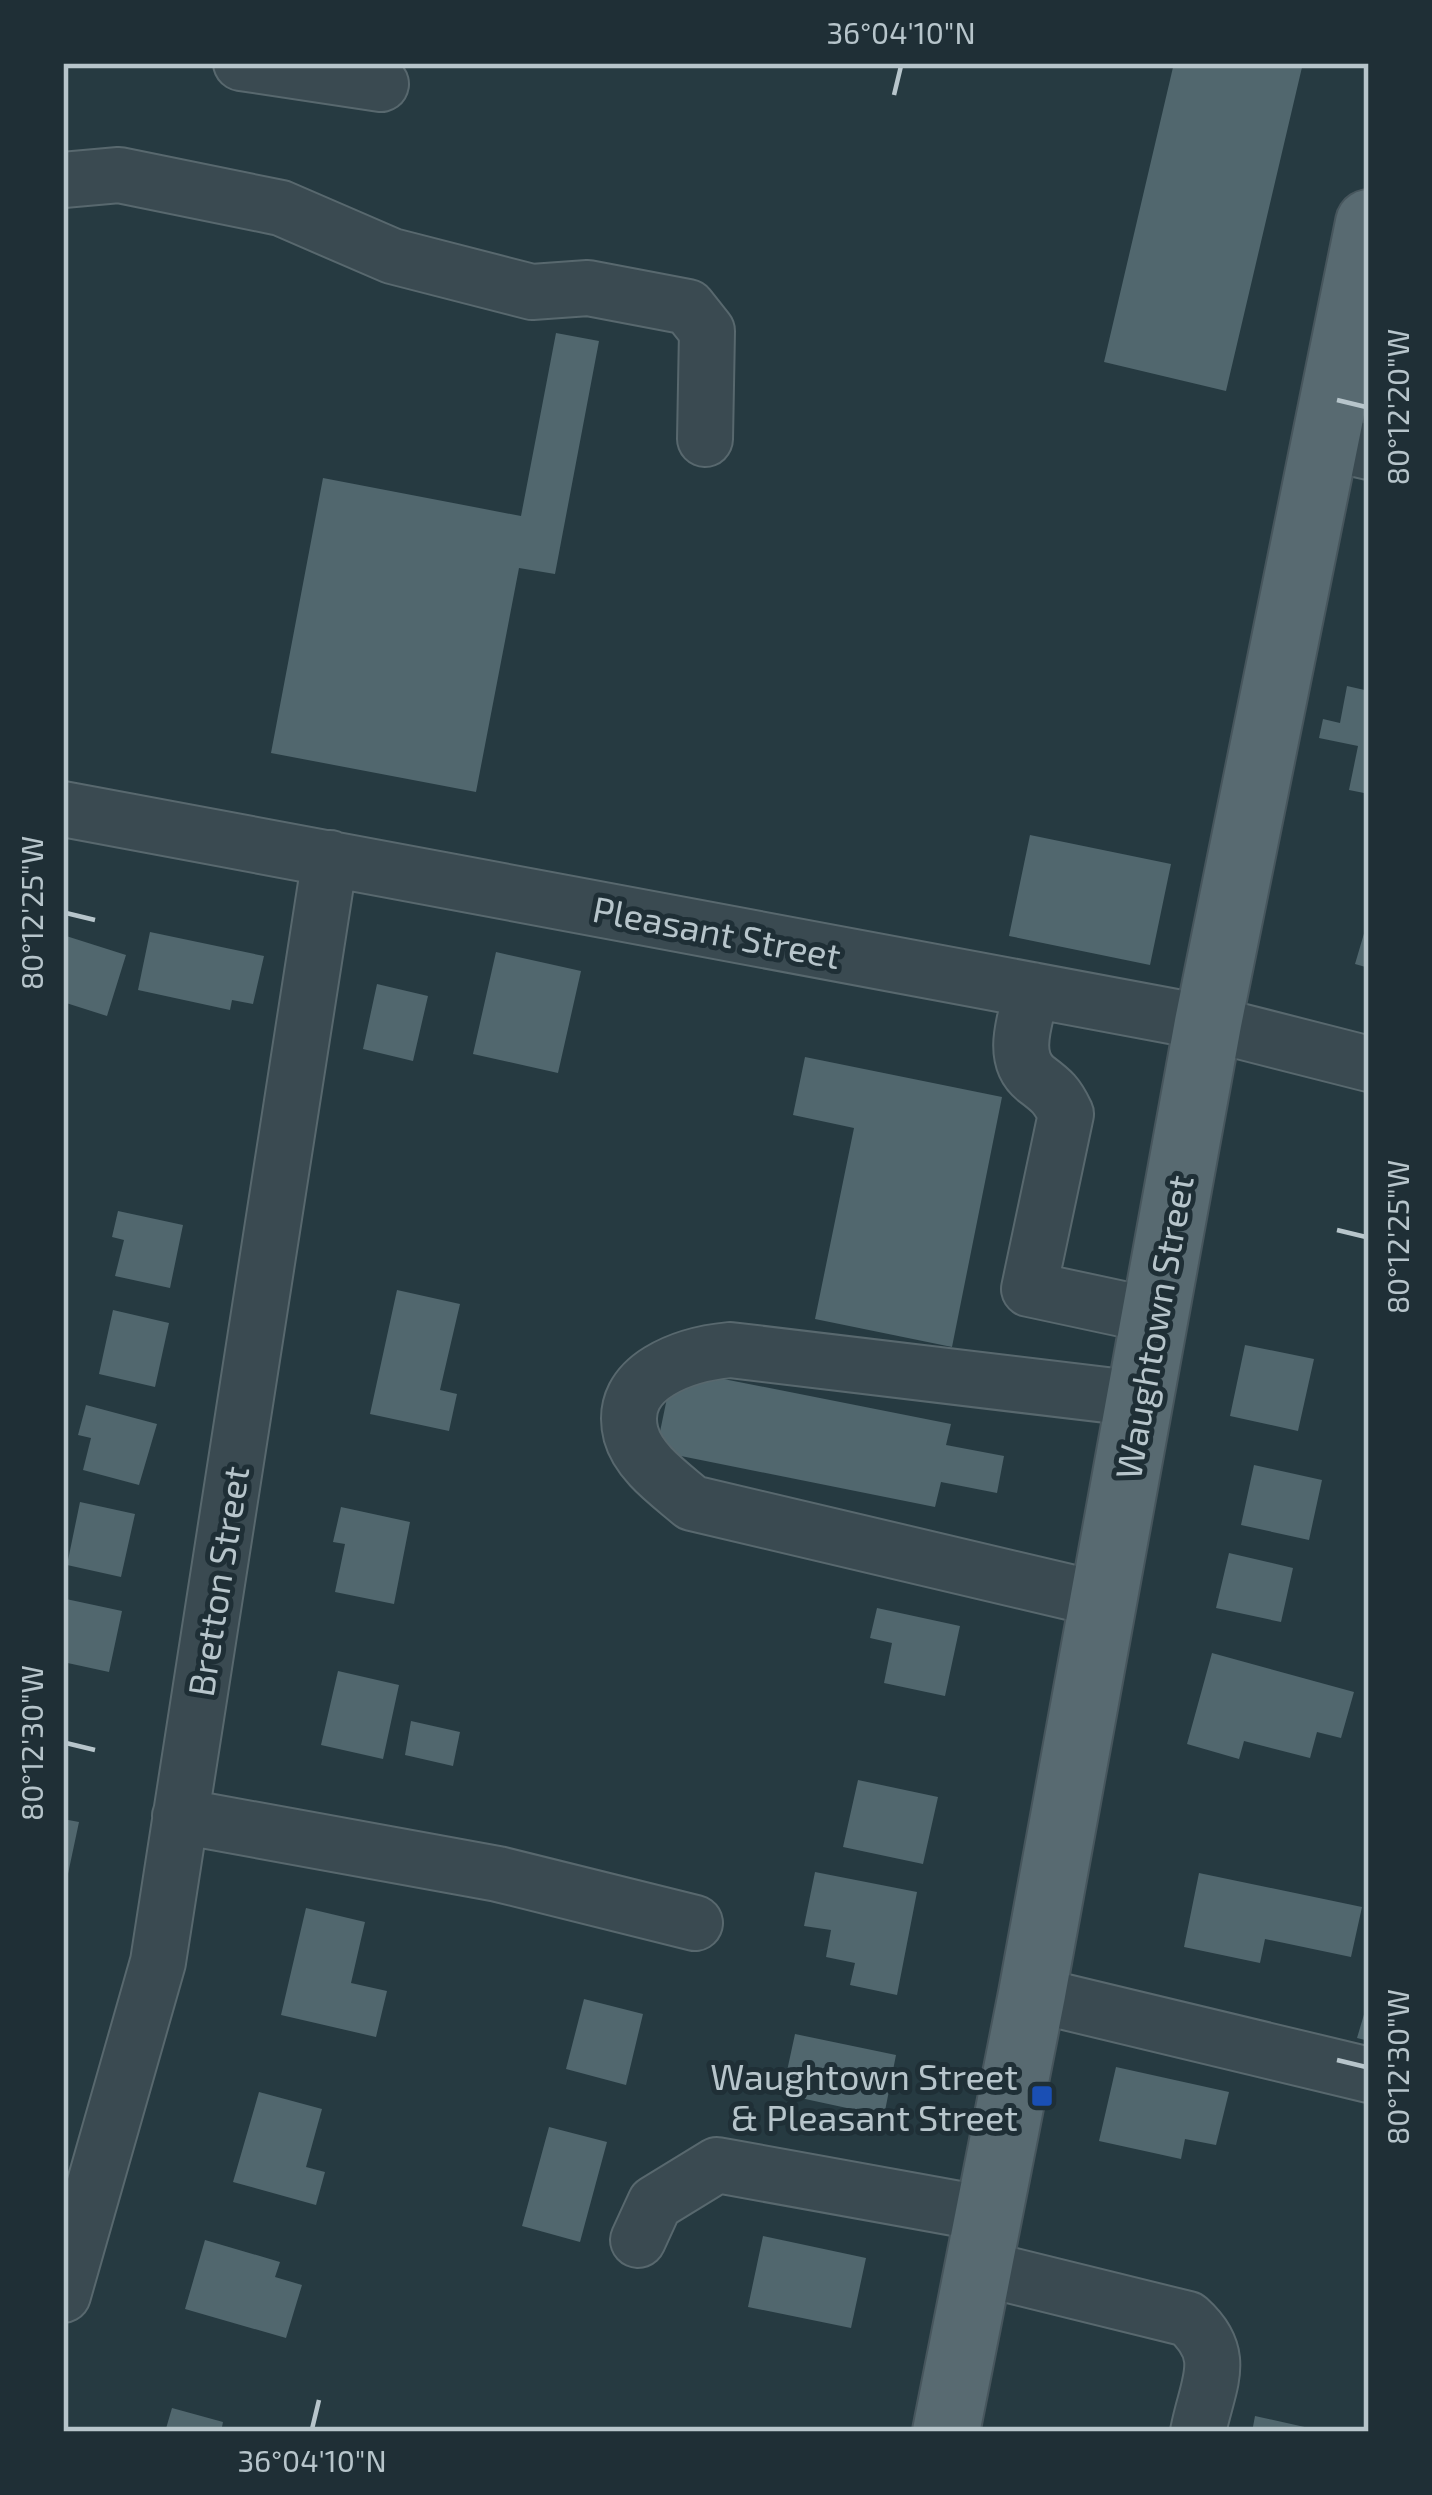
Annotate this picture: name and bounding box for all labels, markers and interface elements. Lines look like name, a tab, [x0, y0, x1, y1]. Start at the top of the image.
text: 36°04'10"N	[826, 14, 976, 50]
text: 80°12'20"W	[1379, 329, 1415, 485]
text: 80°12'25"W	[13, 836, 49, 990]
street label: Pleasant Street	[589, 886, 845, 976]
text: 80°12'25"W	[1379, 1160, 1415, 1314]
street label: Waughtown Street	[1105, 1172, 1201, 1482]
street label: Bretton Street	[178, 1463, 256, 1699]
text: 80°12'30"W	[13, 1665, 49, 1821]
text: 80°12'30"W	[1379, 1989, 1415, 2145]
place label: Waughtown Street & Pleasant Street	[710, 2054, 1018, 2138]
marker: Waughtown Street & Pleasant Street	[1029, 2083, 1055, 2109]
text: 36°04'10"N	[237, 2442, 387, 2478]

